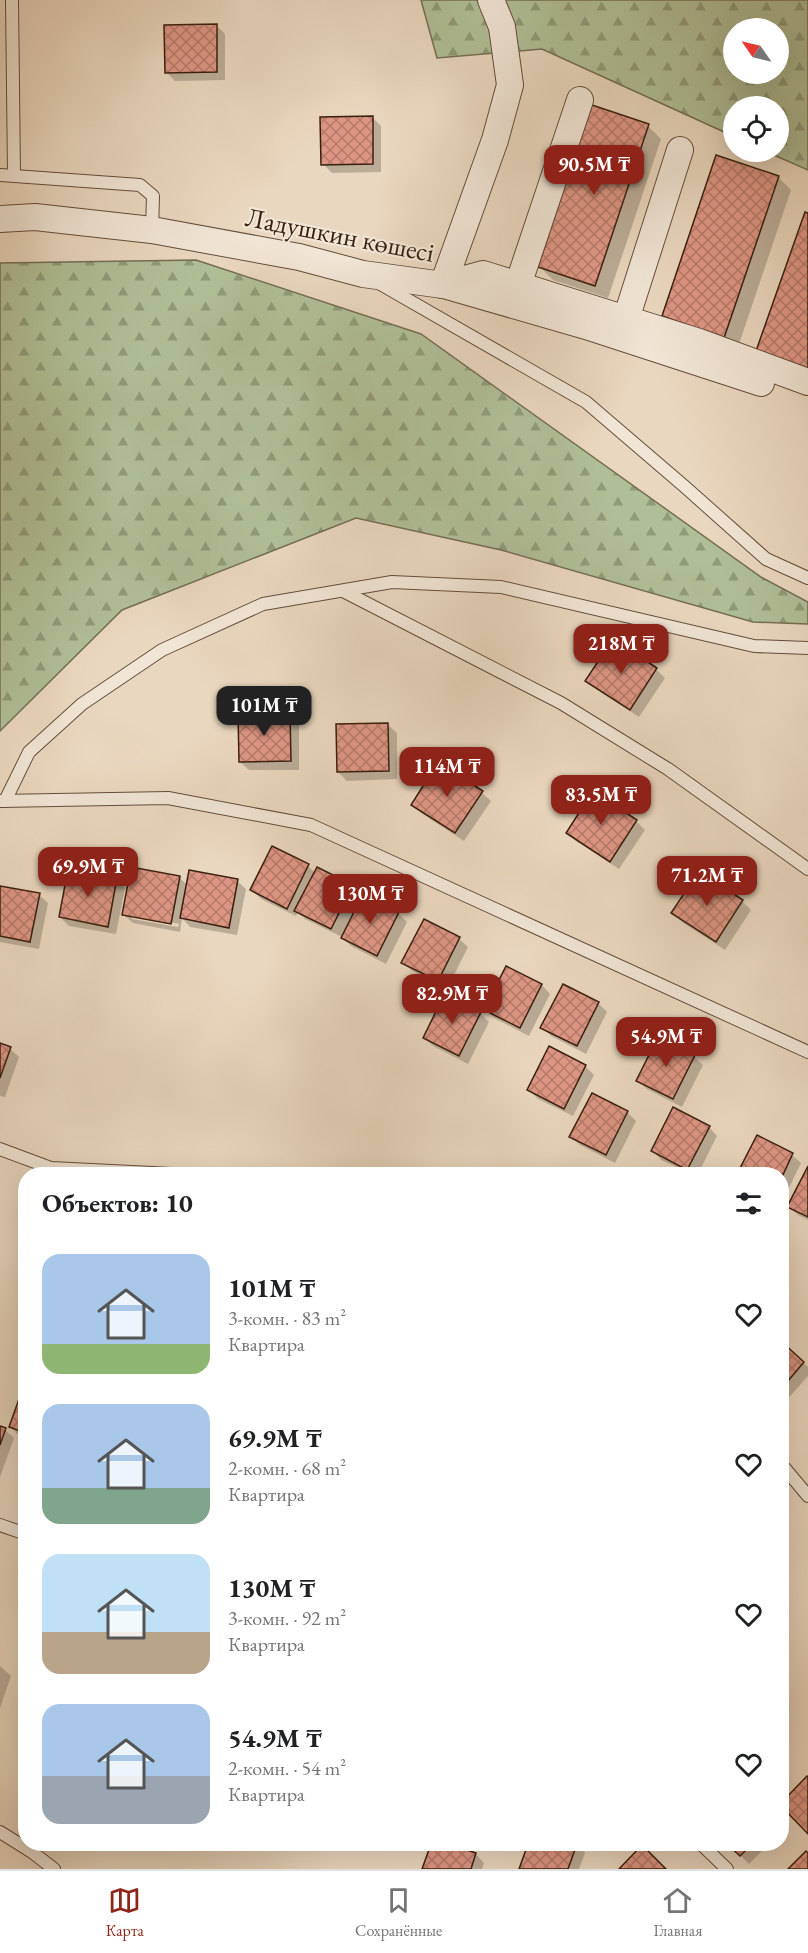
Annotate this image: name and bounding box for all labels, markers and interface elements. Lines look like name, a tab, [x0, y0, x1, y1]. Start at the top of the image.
north arrow	[723, 18, 789, 84]
map controls	[723, 18, 789, 162]
button: locate	[723, 96, 789, 162]
pin: 90.5M ₸	[539, 145, 649, 196]
text: 90.5M ₸	[558, 151, 630, 177]
street label: Ладушкин көшесі	[243, 199, 438, 270]
pin: 218M ₸	[572, 624, 670, 675]
text: 218M ₸	[588, 630, 654, 656]
pin: 101M ₸	[215, 686, 313, 737]
text: 101M ₸	[231, 692, 297, 718]
pin: 114M ₸	[398, 747, 496, 798]
text: 114M ₸	[414, 753, 480, 779]
pin: 83.5M ₸	[546, 775, 656, 826]
text: 83.5M ₸	[565, 781, 637, 807]
pin: 69.9M ₸	[33, 847, 143, 898]
text: 69.9M ₸	[52, 853, 124, 879]
pin: 71.2M ₸	[652, 856, 762, 907]
text: 71.2M ₸	[671, 862, 743, 888]
pin: 130M ₸	[321, 874, 419, 925]
text: 130M ₸	[337, 880, 403, 906]
pin: 82.9M ₸	[397, 974, 507, 1025]
text: 82.9M ₸	[416, 980, 488, 1006]
pin: 54.9M ₸	[611, 1017, 721, 1068]
text: 54.9M ₸	[630, 1023, 702, 1049]
text: Объектов: 10	[42, 1186, 193, 1220]
icon: filters	[732, 1187, 765, 1220]
text: 101M ₸	[228, 1271, 315, 1305]
icon: home	[90, 1278, 162, 1350]
icon: heart	[732, 1298, 765, 1331]
text: 3-комн. · 83 m²	[228, 1305, 346, 1331]
text: Квартира	[228, 1331, 305, 1357]
text: 69.9M ₸	[228, 1421, 322, 1455]
icon: home	[90, 1428, 162, 1500]
icon: heart	[732, 1448, 765, 1481]
text: 2-комн. · 68 m²	[228, 1455, 346, 1481]
text: Квартира	[228, 1481, 305, 1507]
text: 130M ₸	[228, 1571, 315, 1605]
icon: home	[90, 1578, 162, 1650]
icon: heart	[732, 1598, 765, 1631]
text: 3-комн. · 92 m²	[228, 1605, 346, 1631]
text: Квартира	[228, 1631, 305, 1657]
text: 54.9M ₸	[228, 1721, 322, 1755]
icon: home	[90, 1728, 162, 1800]
icon: heart	[732, 1748, 765, 1781]
text: 2-комн. · 54 m²	[228, 1755, 346, 1781]
text: Квартира	[228, 1781, 305, 1807]
tab: Карта	[106, 1884, 144, 1941]
tab: Сохранённые	[355, 1884, 442, 1941]
tab: Главная	[654, 1884, 702, 1941]

